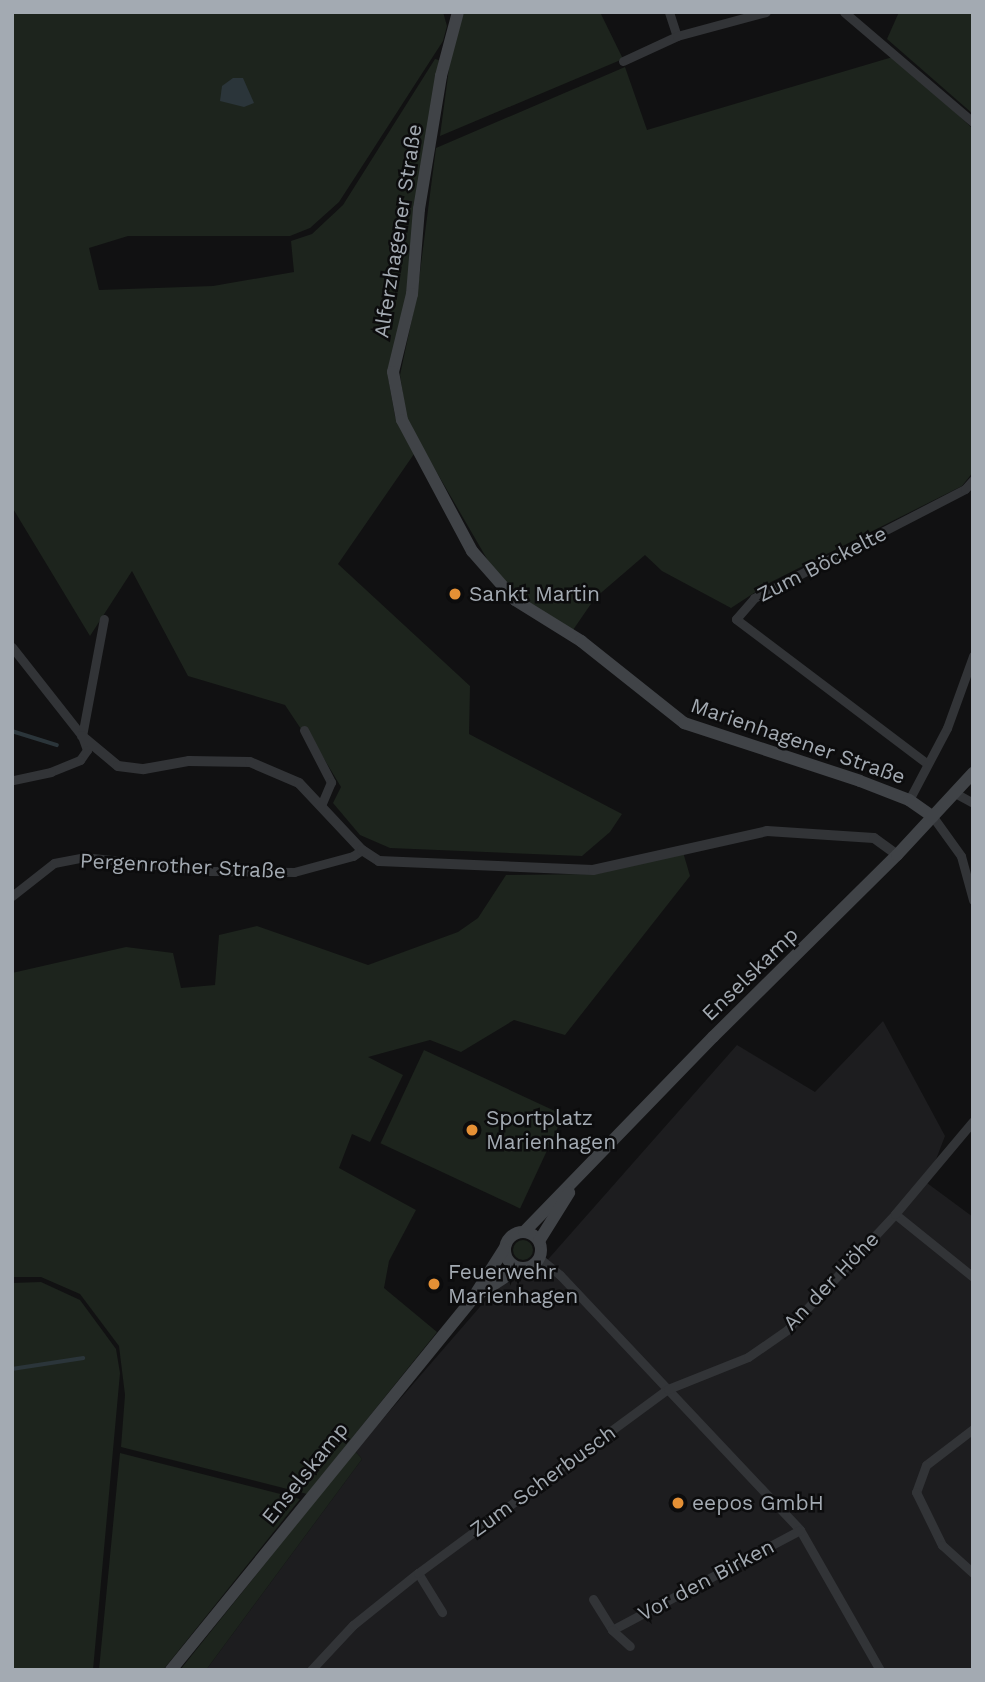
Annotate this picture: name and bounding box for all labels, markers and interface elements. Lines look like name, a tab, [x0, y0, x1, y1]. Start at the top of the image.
street label: Alferzhagener Straße	[369, 122, 427, 340]
street label: Zum Böckelte	[753, 521, 891, 607]
place label: Sankt Martin	[469, 581, 600, 607]
marker: Sankt Martin	[447, 586, 463, 602]
street label: Marienhagener Straße	[687, 692, 909, 790]
street label: Pergenrother Straße	[79, 848, 287, 884]
street label: Enselskamp	[697, 922, 803, 1026]
place label: Sportplatz Marienhagen	[486, 1105, 616, 1155]
marker: Sportplatz Marienhagen	[464, 1122, 480, 1138]
street label: An der Höhe	[777, 1226, 885, 1336]
place label: Feuerwehr Marienhagen	[448, 1259, 578, 1309]
marker: Feuerwehr Marienhagen	[426, 1276, 442, 1292]
street label: Enselskamp	[256, 1417, 354, 1529]
street label: Zum Scherbusch	[465, 1420, 621, 1542]
place label: eepos GmbH	[692, 1490, 824, 1516]
marker: eepos GmbH	[670, 1495, 686, 1511]
street label: Vor den Birken	[633, 1533, 779, 1627]

